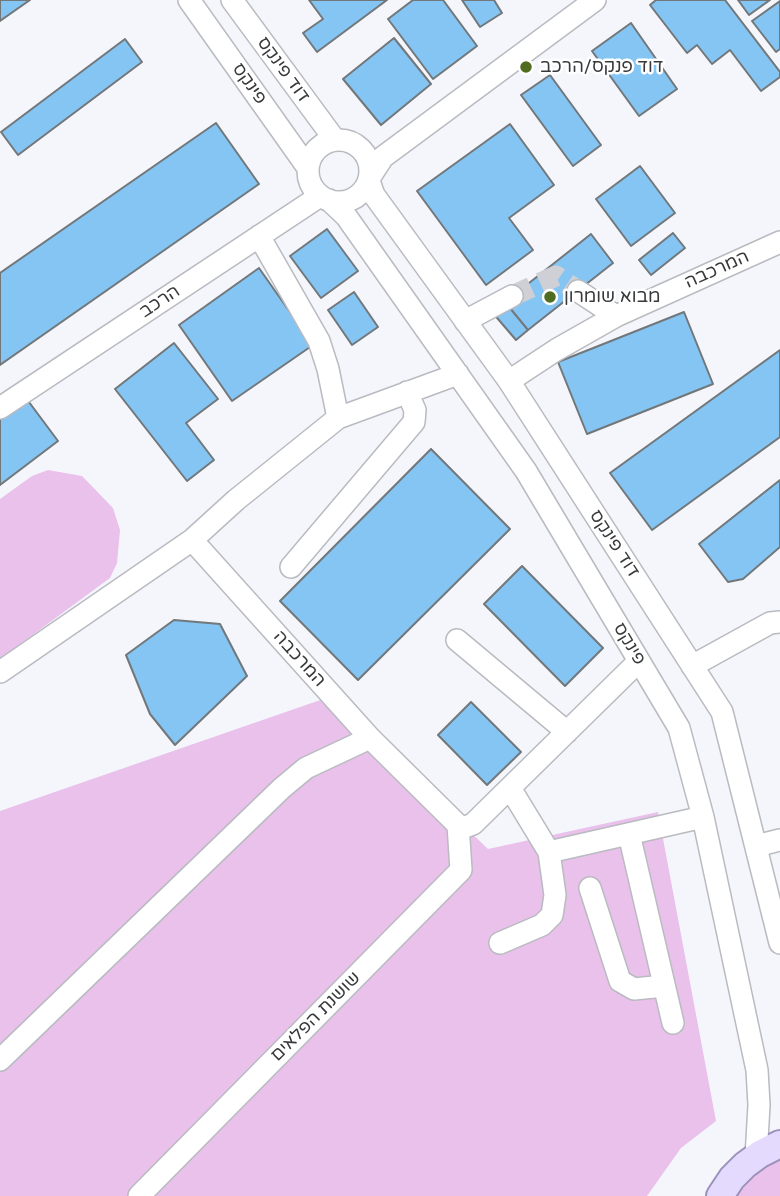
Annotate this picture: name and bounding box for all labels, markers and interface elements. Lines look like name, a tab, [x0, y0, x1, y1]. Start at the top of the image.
street label: דוד פינקס	[252, 33, 314, 107]
place label: דוד פנקס/הרכב	[540, 56, 663, 78]
street label: פינקס	[227, 59, 271, 109]
marker: דוד פנקס/הרכב	[518, 59, 534, 75]
street label: המרכבה	[681, 246, 753, 294]
street label: הרכב	[136, 281, 184, 323]
place label: מבוא שומרון	[564, 286, 660, 308]
marker: מבוא שומרון	[542, 289, 558, 305]
street label: דוד פינקס	[584, 506, 644, 582]
street label: פינקס	[608, 619, 650, 669]
street label: המרכבה	[268, 626, 330, 692]
street label: שושנת הפלאים	[267, 968, 365, 1066]

